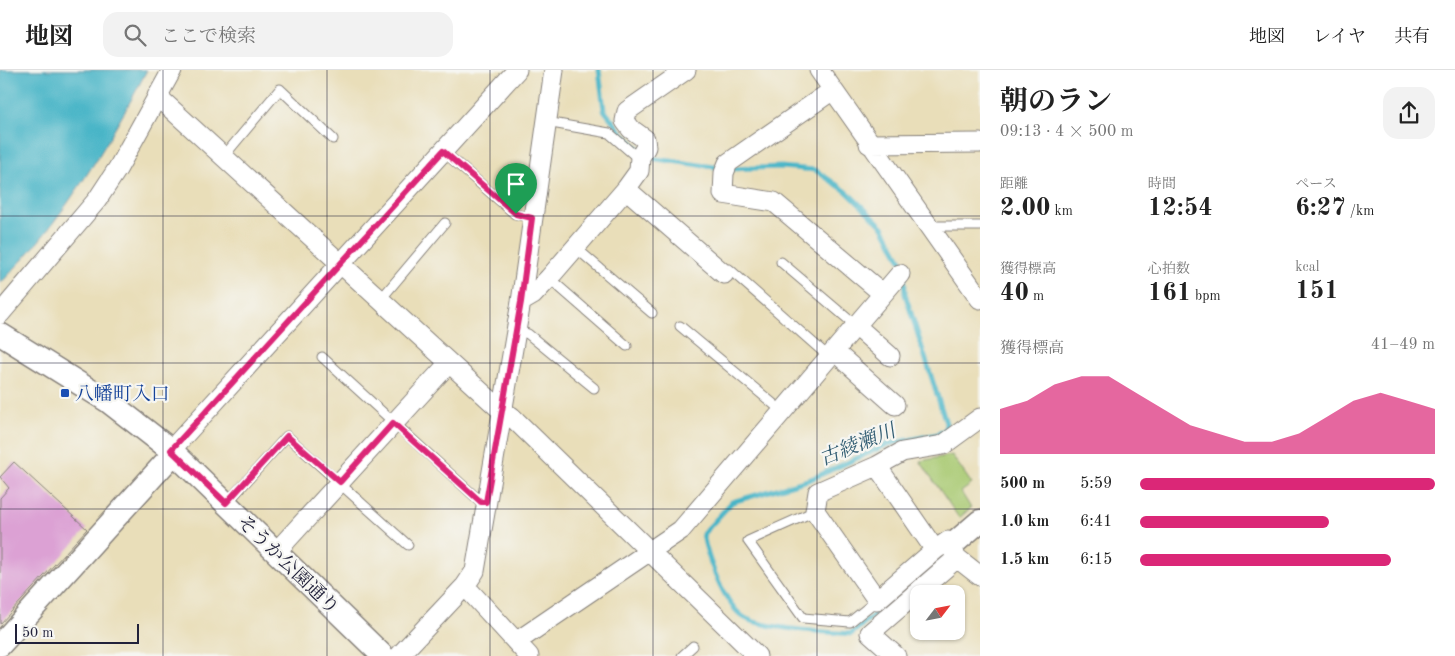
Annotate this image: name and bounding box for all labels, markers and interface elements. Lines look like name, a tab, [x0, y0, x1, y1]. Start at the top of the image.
search box	[103, 12, 453, 57]
icon: search	[121, 21, 149, 49]
text: 地図	[25, 26, 73, 50]
text: ここで検索	[161, 28, 256, 47]
text: 地図	[1249, 28, 1285, 46]
text: レイヤ	[1313, 28, 1366, 46]
text: 共有	[1394, 28, 1430, 46]
button: share	[1383, 87, 1435, 139]
text: 朝のラン	[1000, 89, 1112, 117]
text: 09:13 · 4 × 500 m	[1000, 124, 1133, 140]
pin	[495, 163, 537, 214]
icon: arrive	[502, 170, 530, 198]
text: 距離	[1000, 177, 1028, 191]
text: 時間	[1148, 177, 1176, 191]
text: ペース	[1295, 177, 1337, 191]
text: 2.00	[1000, 196, 1051, 221]
text: 12:54	[1148, 196, 1213, 221]
text: 6:27	[1295, 196, 1346, 221]
text: km	[1051, 204, 1073, 218]
text: /km	[1346, 204, 1374, 218]
text: kcal	[1295, 260, 1319, 274]
text: 獲得標高	[1000, 262, 1056, 276]
text: 心拍数	[1148, 262, 1190, 276]
text: 151	[1295, 279, 1339, 304]
text: 40	[1000, 281, 1029, 306]
text: 161	[1148, 281, 1191, 306]
text: m	[1029, 289, 1044, 303]
text: bpm	[1191, 289, 1221, 303]
text: 41–49 m	[1371, 337, 1435, 353]
text: 獲得標高	[1000, 341, 1064, 357]
place label: 八幡町入口	[75, 384, 170, 405]
marker: 八幡町入口	[59, 387, 71, 399]
water label: 古綾瀬川	[816, 419, 900, 470]
text: 500 m	[1000, 476, 1045, 492]
text: 5:59	[1080, 476, 1112, 492]
street label: そうか公園通り	[233, 511, 343, 619]
text: 1.0 km	[1000, 514, 1049, 530]
text: 6:41	[1080, 514, 1112, 530]
text: 1.5 km	[1000, 552, 1049, 568]
text: 6:15	[1080, 552, 1112, 568]
north arrow	[910, 585, 965, 640]
map controls	[910, 585, 965, 640]
scale bar	[15, 621, 139, 644]
text: 50 m	[22, 626, 53, 640]

